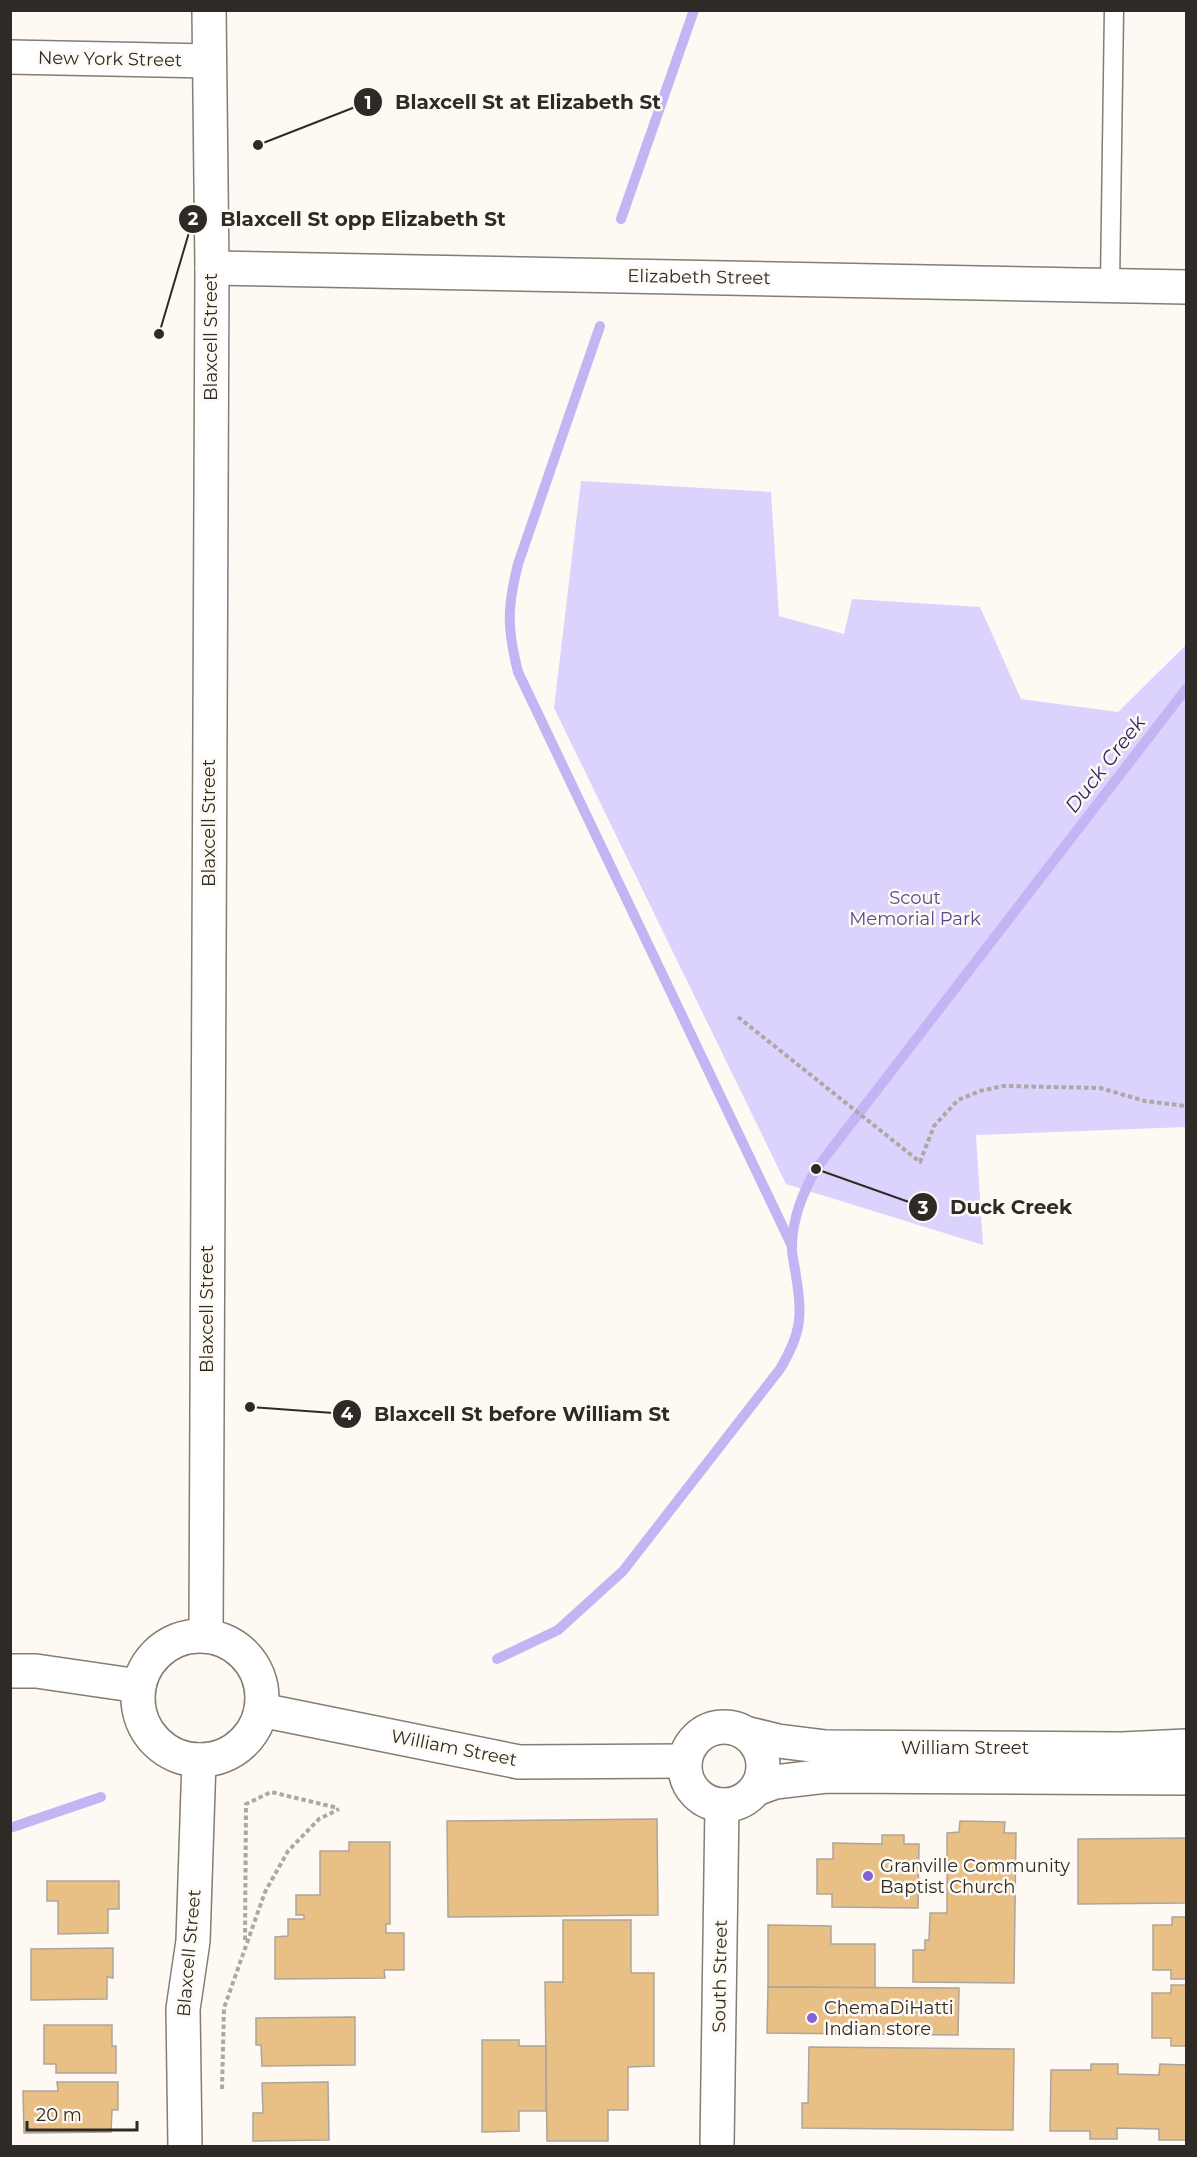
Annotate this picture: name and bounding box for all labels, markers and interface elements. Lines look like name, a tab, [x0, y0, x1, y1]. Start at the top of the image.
street label: New York Street	[38, 47, 182, 71]
callout: Blaxcell St at Elizabeth St	[353, 83, 673, 121]
text: Blaxcell St at Elizabeth St	[395, 90, 661, 114]
text: 1	[364, 92, 372, 114]
callout: Blaxcell St opp Elizabeth St	[178, 200, 518, 238]
text: Blaxcell St opp Elizabeth St	[220, 207, 506, 231]
text: 2	[188, 208, 199, 230]
street label: Elizabeth Street	[627, 265, 771, 289]
street label: Blaxcell Street	[200, 273, 222, 401]
water label: Duck Creek	[1060, 710, 1151, 817]
street label: Blaxcell Street	[198, 759, 220, 887]
park label: Scout Memorial Park	[849, 887, 981, 930]
callout: Duck Creek	[908, 1188, 1084, 1226]
text: Duck Creek	[950, 1195, 1073, 1219]
text: 3	[917, 1197, 929, 1219]
street label: Blaxcell Street	[196, 1245, 218, 1373]
callout: Blaxcell St before William St	[332, 1395, 682, 1433]
text: Blaxcell St before William St	[374, 1402, 670, 1426]
text: 4	[341, 1403, 354, 1425]
street label: William Street	[389, 1725, 519, 1771]
street label: William Street	[901, 1737, 1029, 1759]
place label: Granville Community Baptist Church	[880, 1855, 1070, 1898]
marker: Granville Community Baptist Church	[861, 1869, 875, 1883]
street label: Blaxcell Street	[172, 1888, 206, 2018]
street label: South Street	[708, 1919, 732, 2033]
place label: ChemaDiHatti Indian store	[824, 1997, 954, 2040]
marker: ChemaDiHatti Indian store	[805, 2011, 819, 2025]
scale bar	[27, 2094, 136, 2132]
text: 20 m	[36, 2104, 82, 2126]

